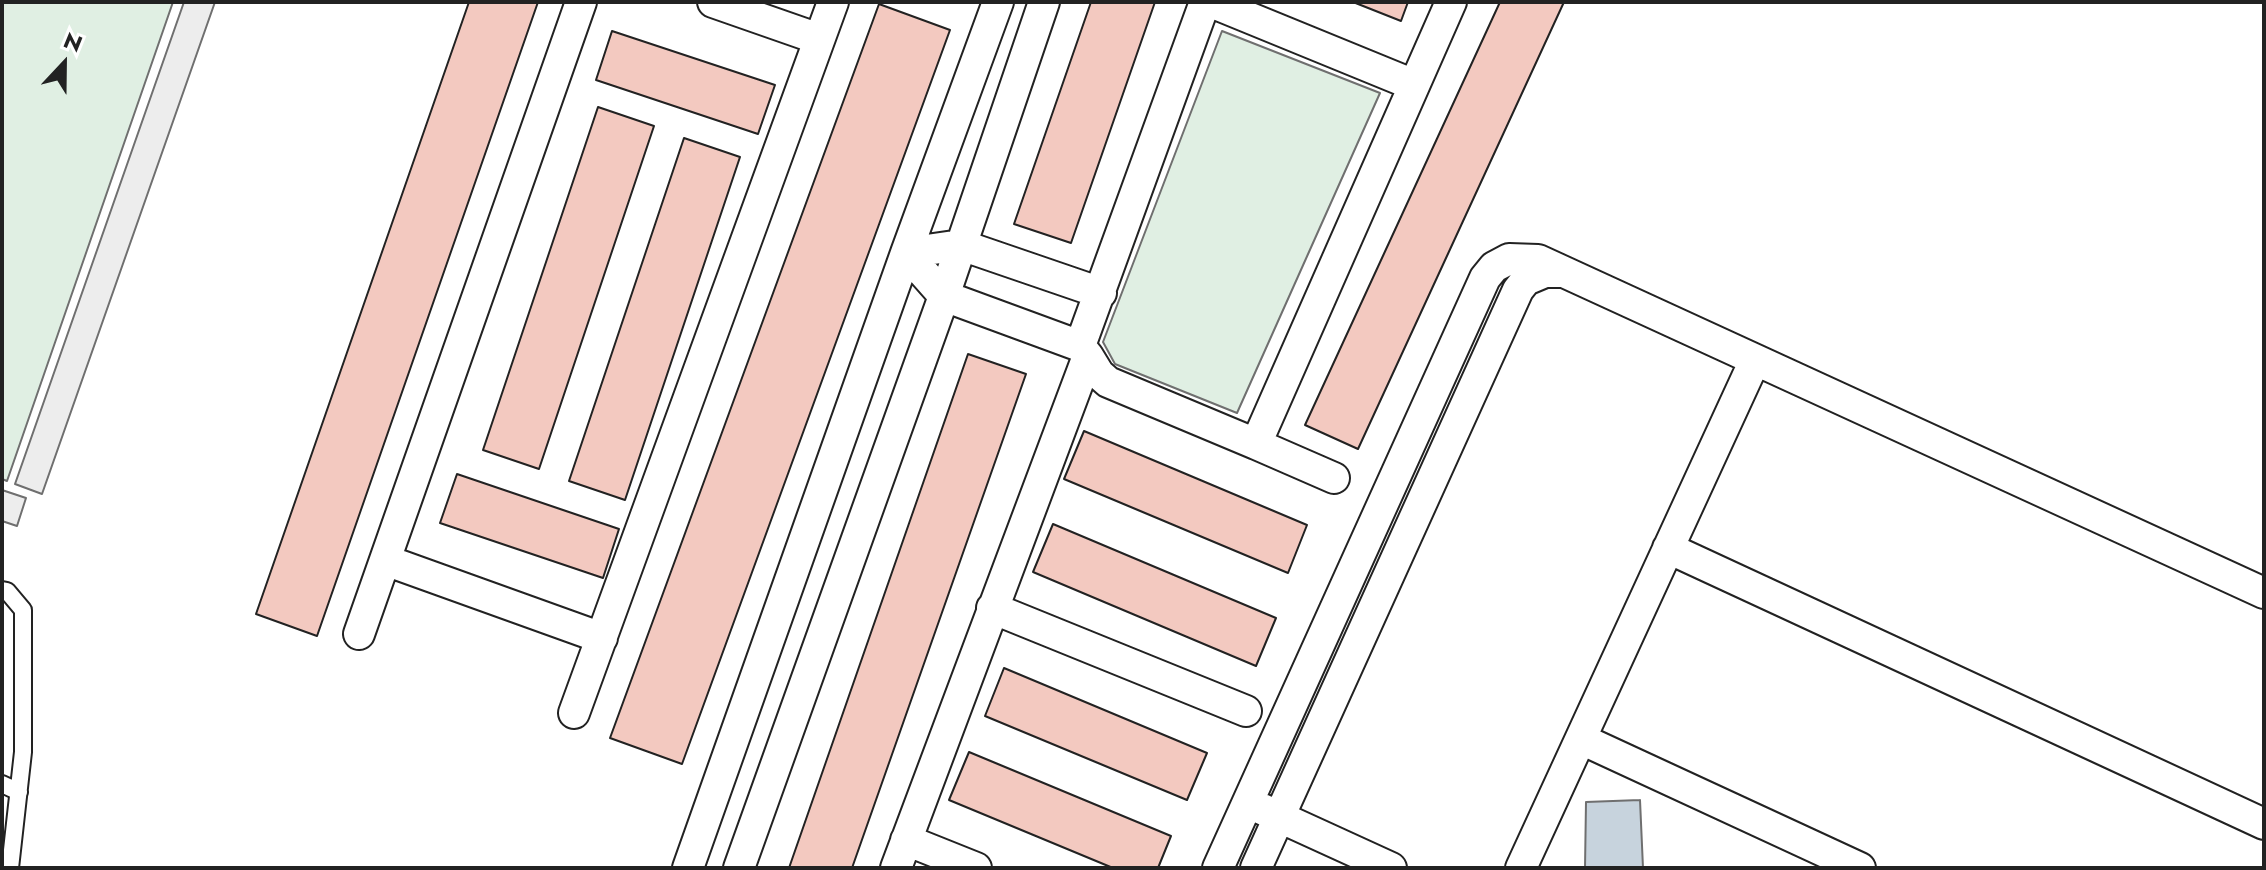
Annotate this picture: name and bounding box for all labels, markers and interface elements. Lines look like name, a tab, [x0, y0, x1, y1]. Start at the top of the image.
north arrow	[24, 24, 104, 104]
text: N	[59, 24, 87, 60]

